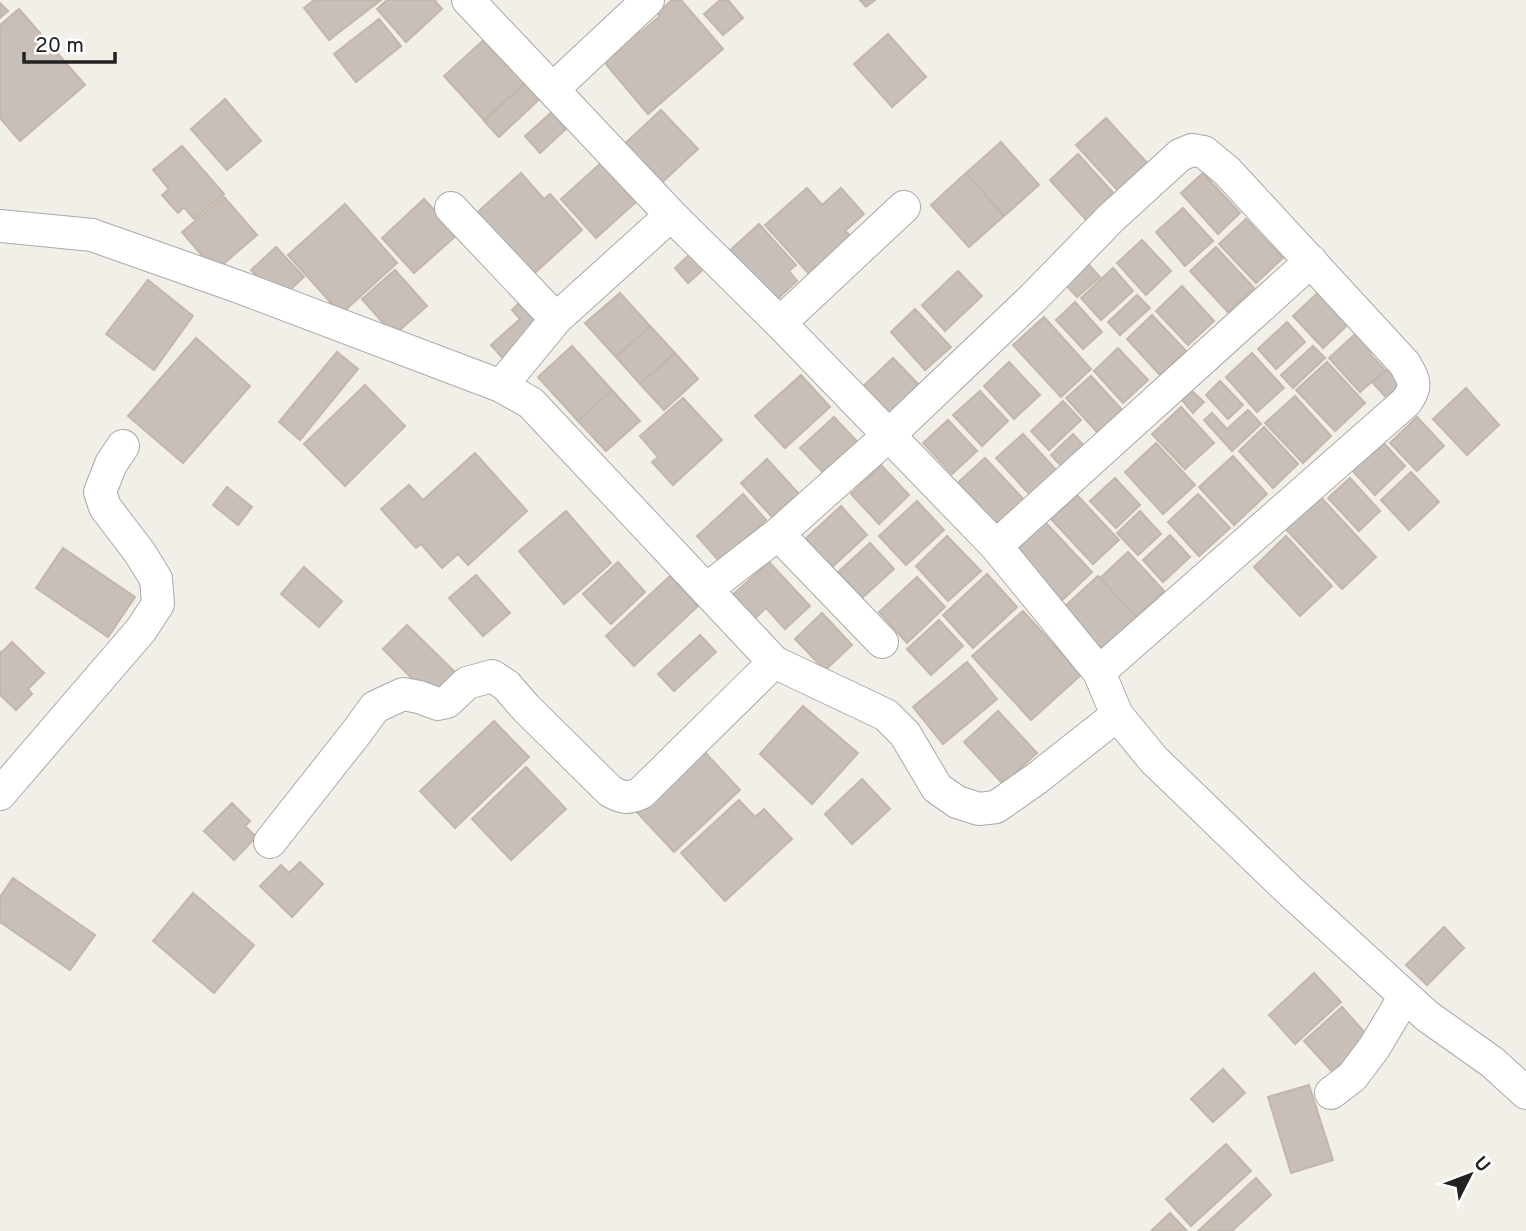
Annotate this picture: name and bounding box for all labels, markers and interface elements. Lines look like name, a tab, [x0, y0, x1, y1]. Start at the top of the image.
scale bar	[24, 21, 116, 65]
text: 20 m	[35, 33, 84, 60]
north arrow	[1435, 1140, 1505, 1210]
text: U	[1468, 1152, 1495, 1178]

